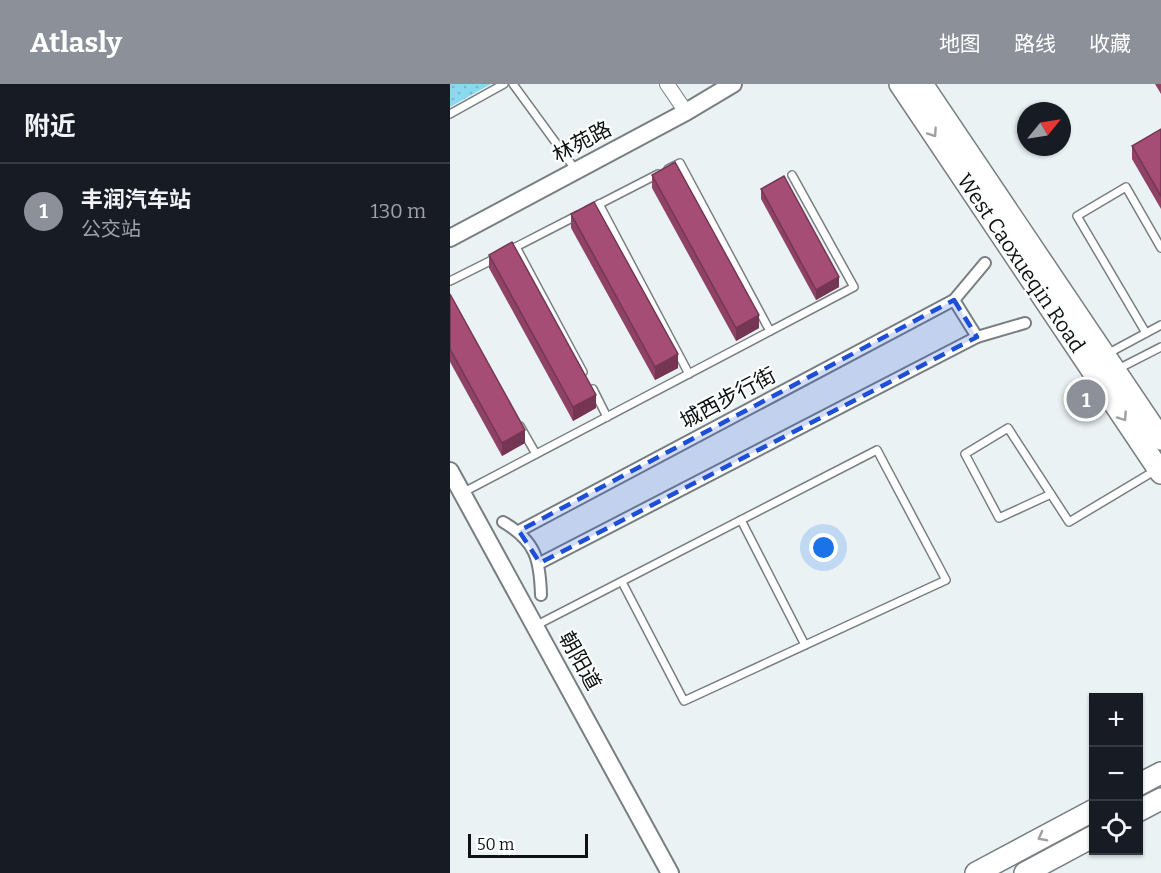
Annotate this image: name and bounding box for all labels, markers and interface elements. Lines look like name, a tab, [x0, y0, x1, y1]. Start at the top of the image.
text: Atlasly	[30, 26, 122, 59]
text: 地图	[939, 31, 981, 57]
text: 路线	[1014, 31, 1056, 57]
text: 收藏	[1089, 31, 1131, 57]
north arrow	[1017, 102, 1071, 156]
text: 附近	[24, 111, 76, 142]
street label: 林苑路	[548, 116, 616, 168]
one-way arrow	[926, 126, 937, 137]
street label: West Caoxueqin Road	[951, 168, 1091, 358]
text: 丰润汽车站	[81, 186, 191, 213]
text: 1	[39, 199, 48, 223]
text: 130 m	[371, 199, 426, 223]
text: 公交站	[81, 217, 141, 241]
street label: 城西步行街	[676, 362, 780, 434]
pin: 1	[1066, 376, 1106, 422]
one-way arrow	[1116, 410, 1127, 421]
your location	[809, 533, 838, 562]
street label: 朝阳道	[553, 627, 607, 695]
map controls	[1089, 693, 1143, 855]
button: +	[1089, 693, 1143, 747]
button: −	[1089, 747, 1143, 801]
button: locate	[1089, 801, 1143, 855]
one-way arrow	[1037, 830, 1048, 842]
scale bar	[468, 831, 588, 858]
text: 50 m	[477, 835, 514, 854]

